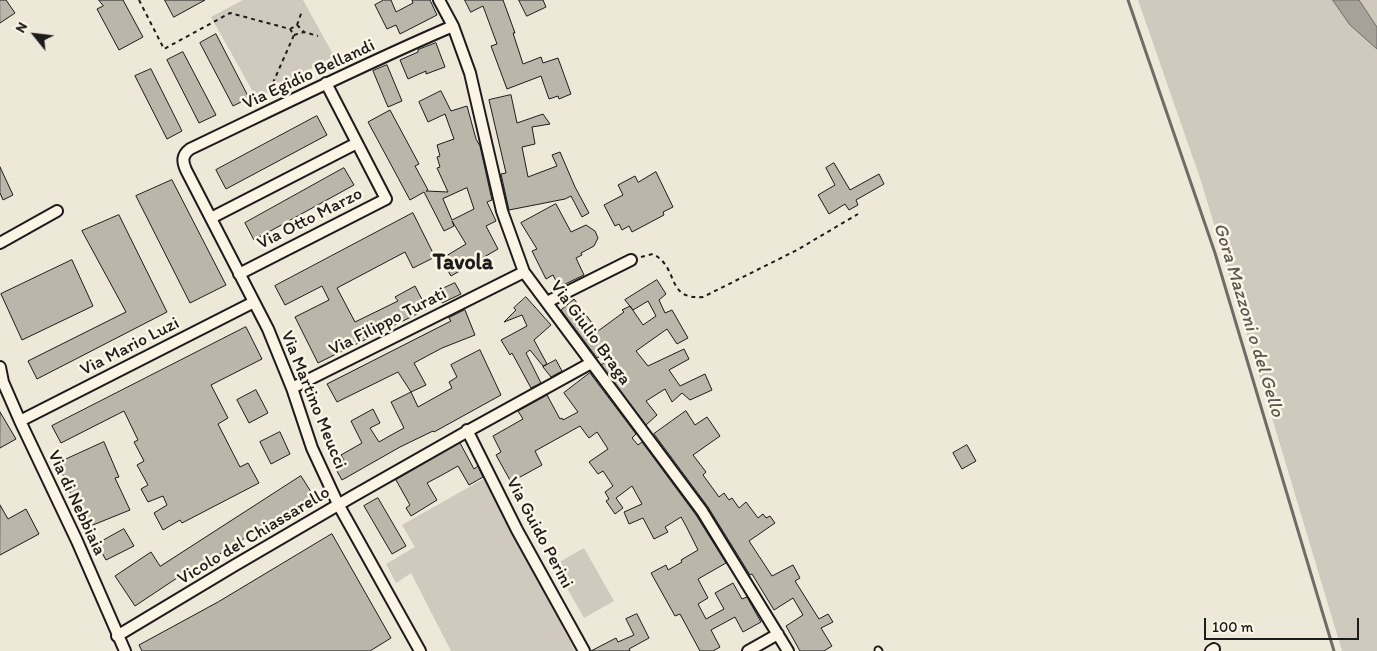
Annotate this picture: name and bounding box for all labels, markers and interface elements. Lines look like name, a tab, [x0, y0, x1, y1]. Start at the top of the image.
north arrow	[10, 10, 60, 60]
text: N	[12, 19, 31, 36]
street label: Via Egidio Bellandi	[239, 35, 379, 115]
street label: Via Otto Marzo	[254, 183, 366, 255]
water label: Gora Mazzoni o del Gello	[1208, 220, 1288, 420]
district label: Tavola	[433, 250, 493, 276]
street label: Via Giulio Braga	[545, 276, 635, 390]
street label: Via Filippo Turati	[325, 283, 451, 361]
street label: Via Mario Luzi	[77, 313, 183, 381]
street label: Via Martino Meucci	[275, 328, 351, 472]
street label: Via di Nebbiaia	[42, 447, 110, 559]
street label: Via Guido Perini	[501, 474, 577, 592]
street label: Vicolo del Chiassarello	[174, 482, 334, 590]
scale bar	[1207, 608, 1362, 640]
text: 100 m	[1212, 618, 1253, 636]

